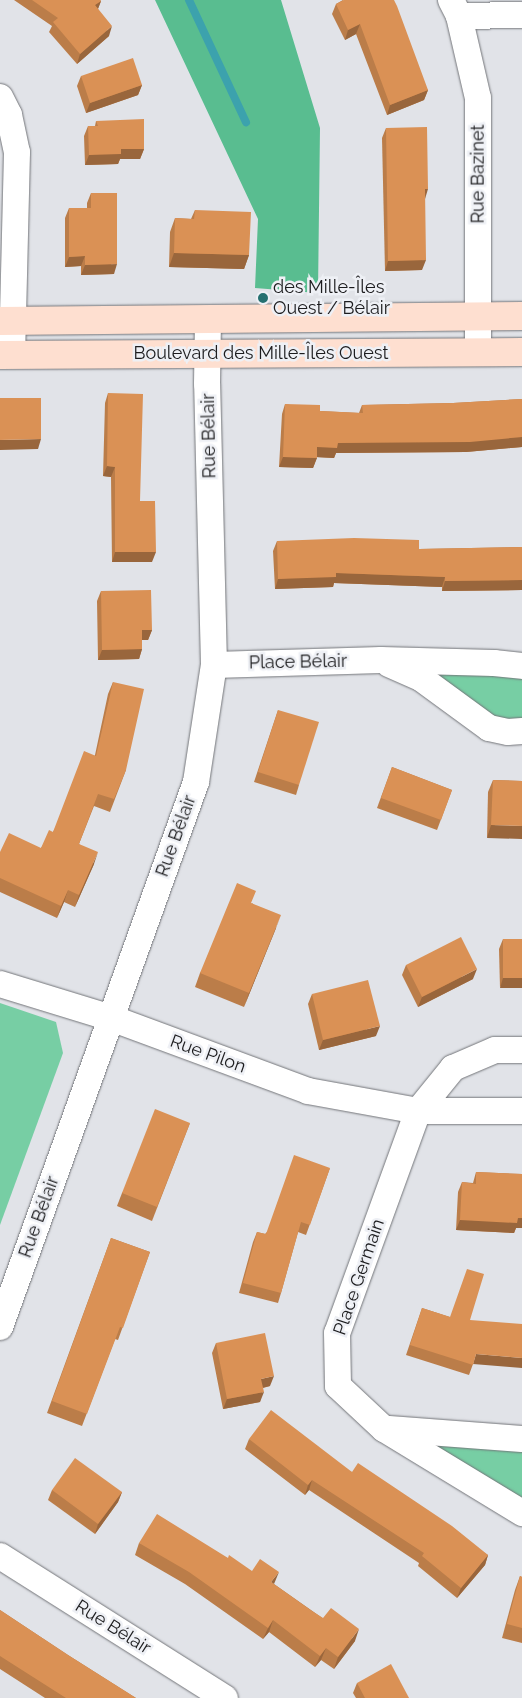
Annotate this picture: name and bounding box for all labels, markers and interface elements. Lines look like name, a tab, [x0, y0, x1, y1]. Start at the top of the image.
street label: Rue Bazinet	[467, 124, 489, 224]
place label: des Mille-Îles Ouest / Bélair	[273, 277, 390, 320]
marker: des Mille-Îles Ouest / Bélair	[257, 292, 269, 304]
street label: Boulevard des Mille-Îles Ouest	[133, 342, 389, 364]
street label: Rue Bélair	[197, 393, 221, 479]
street label: Place Bélair	[249, 650, 347, 674]
street label: Rue Bélair	[151, 792, 201, 880]
street label: Rue Pilon	[167, 1030, 249, 1078]
street label: Rue Bélair	[14, 1173, 64, 1261]
street label: Place Germain	[329, 1216, 389, 1338]
street label: Rue Bélair	[71, 1595, 155, 1659]

